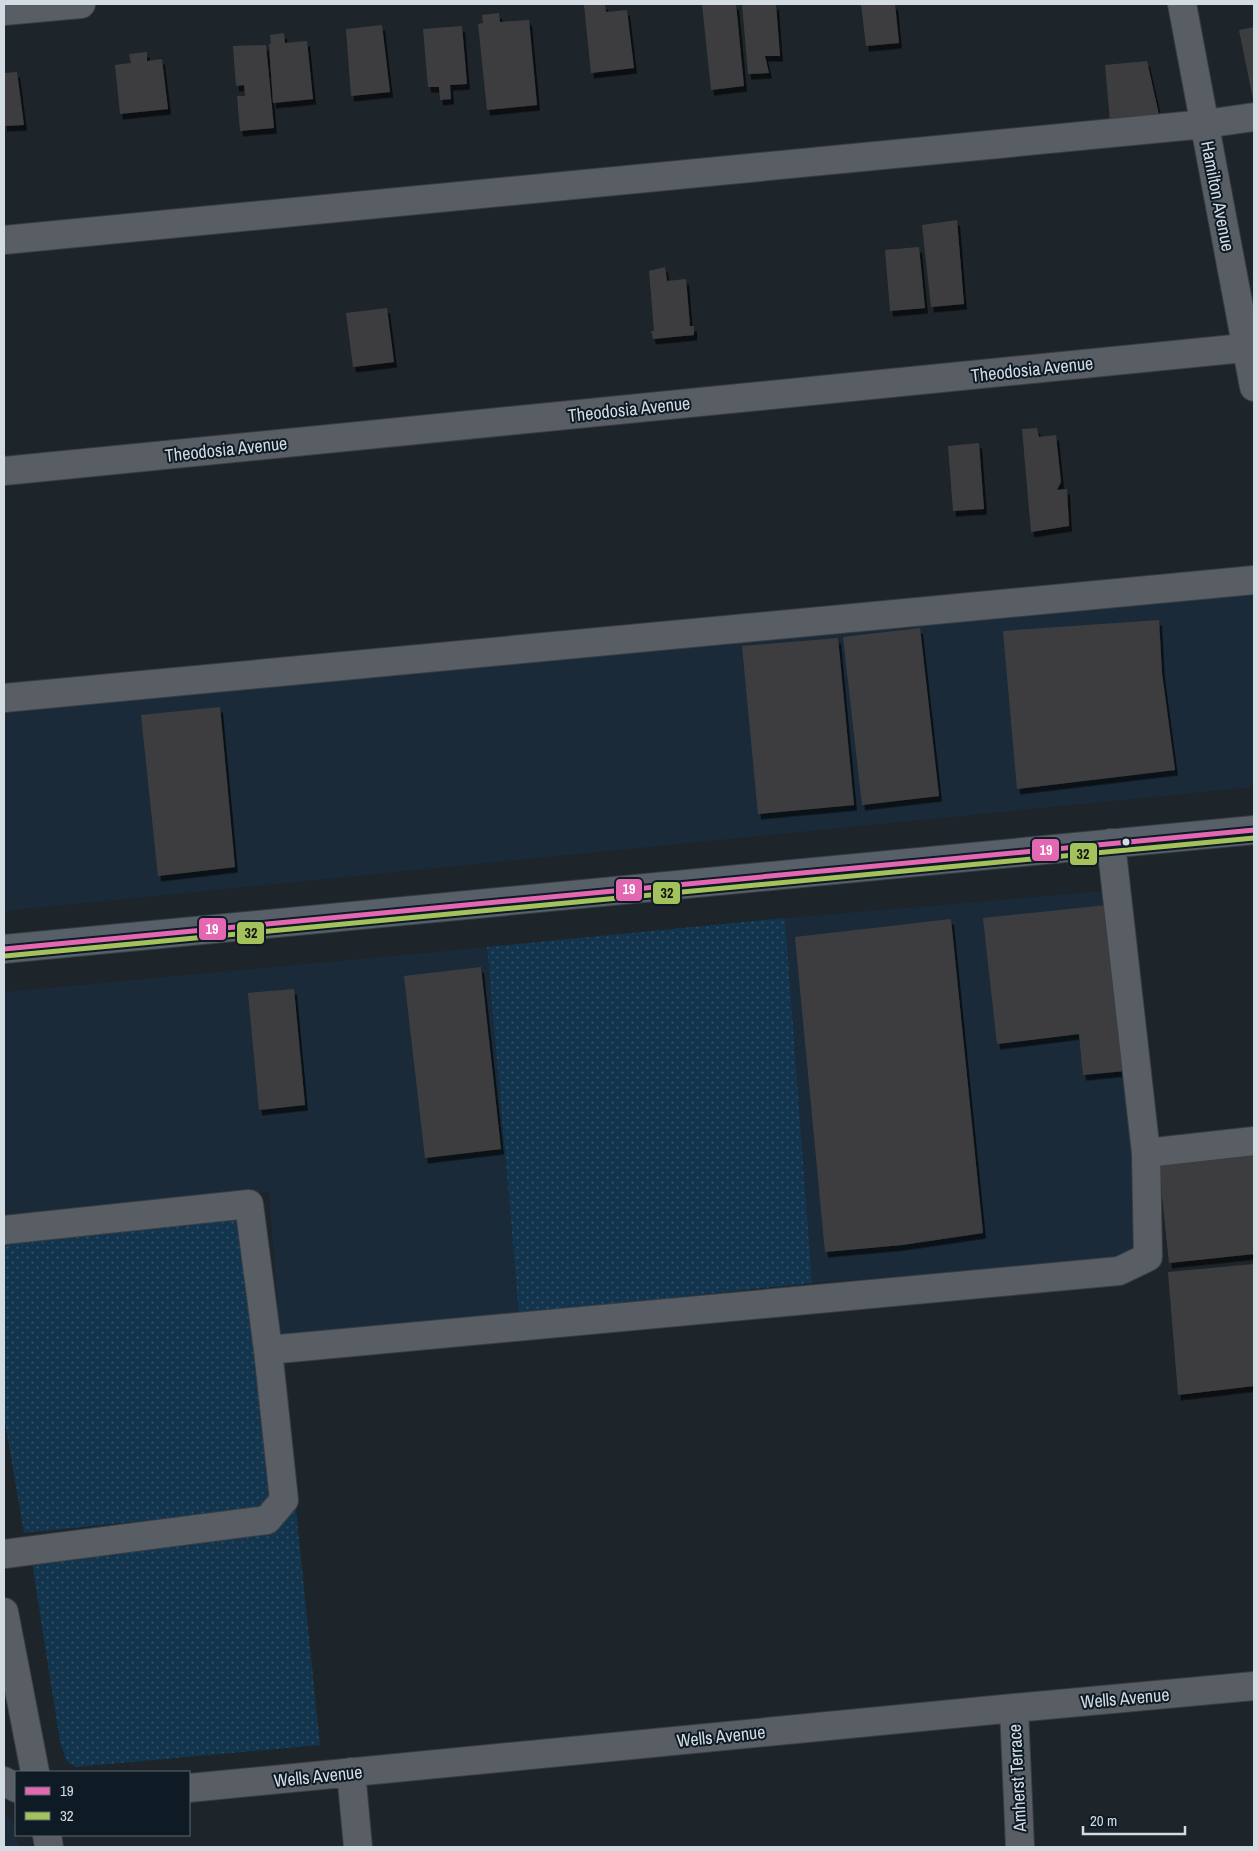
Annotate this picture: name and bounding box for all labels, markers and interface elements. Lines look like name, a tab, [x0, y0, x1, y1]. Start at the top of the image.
street label: Hamilton Avenue	[1195, 139, 1241, 253]
street label: Theodosia Avenue	[970, 350, 1094, 388]
street label: Theodosia Avenue	[567, 390, 691, 428]
street label: Theodosia Avenue	[164, 430, 288, 468]
unlabelled marker	[1121, 837, 1131, 847]
line badge: 19	[1031, 838, 1060, 862]
text: 19	[1040, 841, 1052, 859]
line badge: 32	[1069, 842, 1098, 866]
text: 32	[1077, 845, 1089, 863]
line badge: 19	[615, 878, 643, 902]
text: 19	[623, 880, 635, 898]
line badge: 32	[652, 881, 681, 905]
text: 32	[661, 884, 673, 902]
line badge: 19	[198, 917, 227, 941]
text: 19	[206, 920, 218, 938]
line badge: 32	[236, 921, 265, 945]
text: 32	[245, 924, 257, 942]
street label: Wells Avenue	[1080, 1682, 1170, 1714]
street label: Wells Avenue	[675, 1719, 767, 1753]
street label: Amherst Terrace	[1002, 1723, 1032, 1834]
street label: Wells Avenue	[272, 1759, 364, 1793]
legend	[15, 1771, 190, 1836]
text: 19	[60, 1780, 74, 1801]
scale bar	[1083, 1804, 1186, 1836]
text: 32	[60, 1805, 74, 1826]
text: 20 m	[1090, 1810, 1117, 1831]

